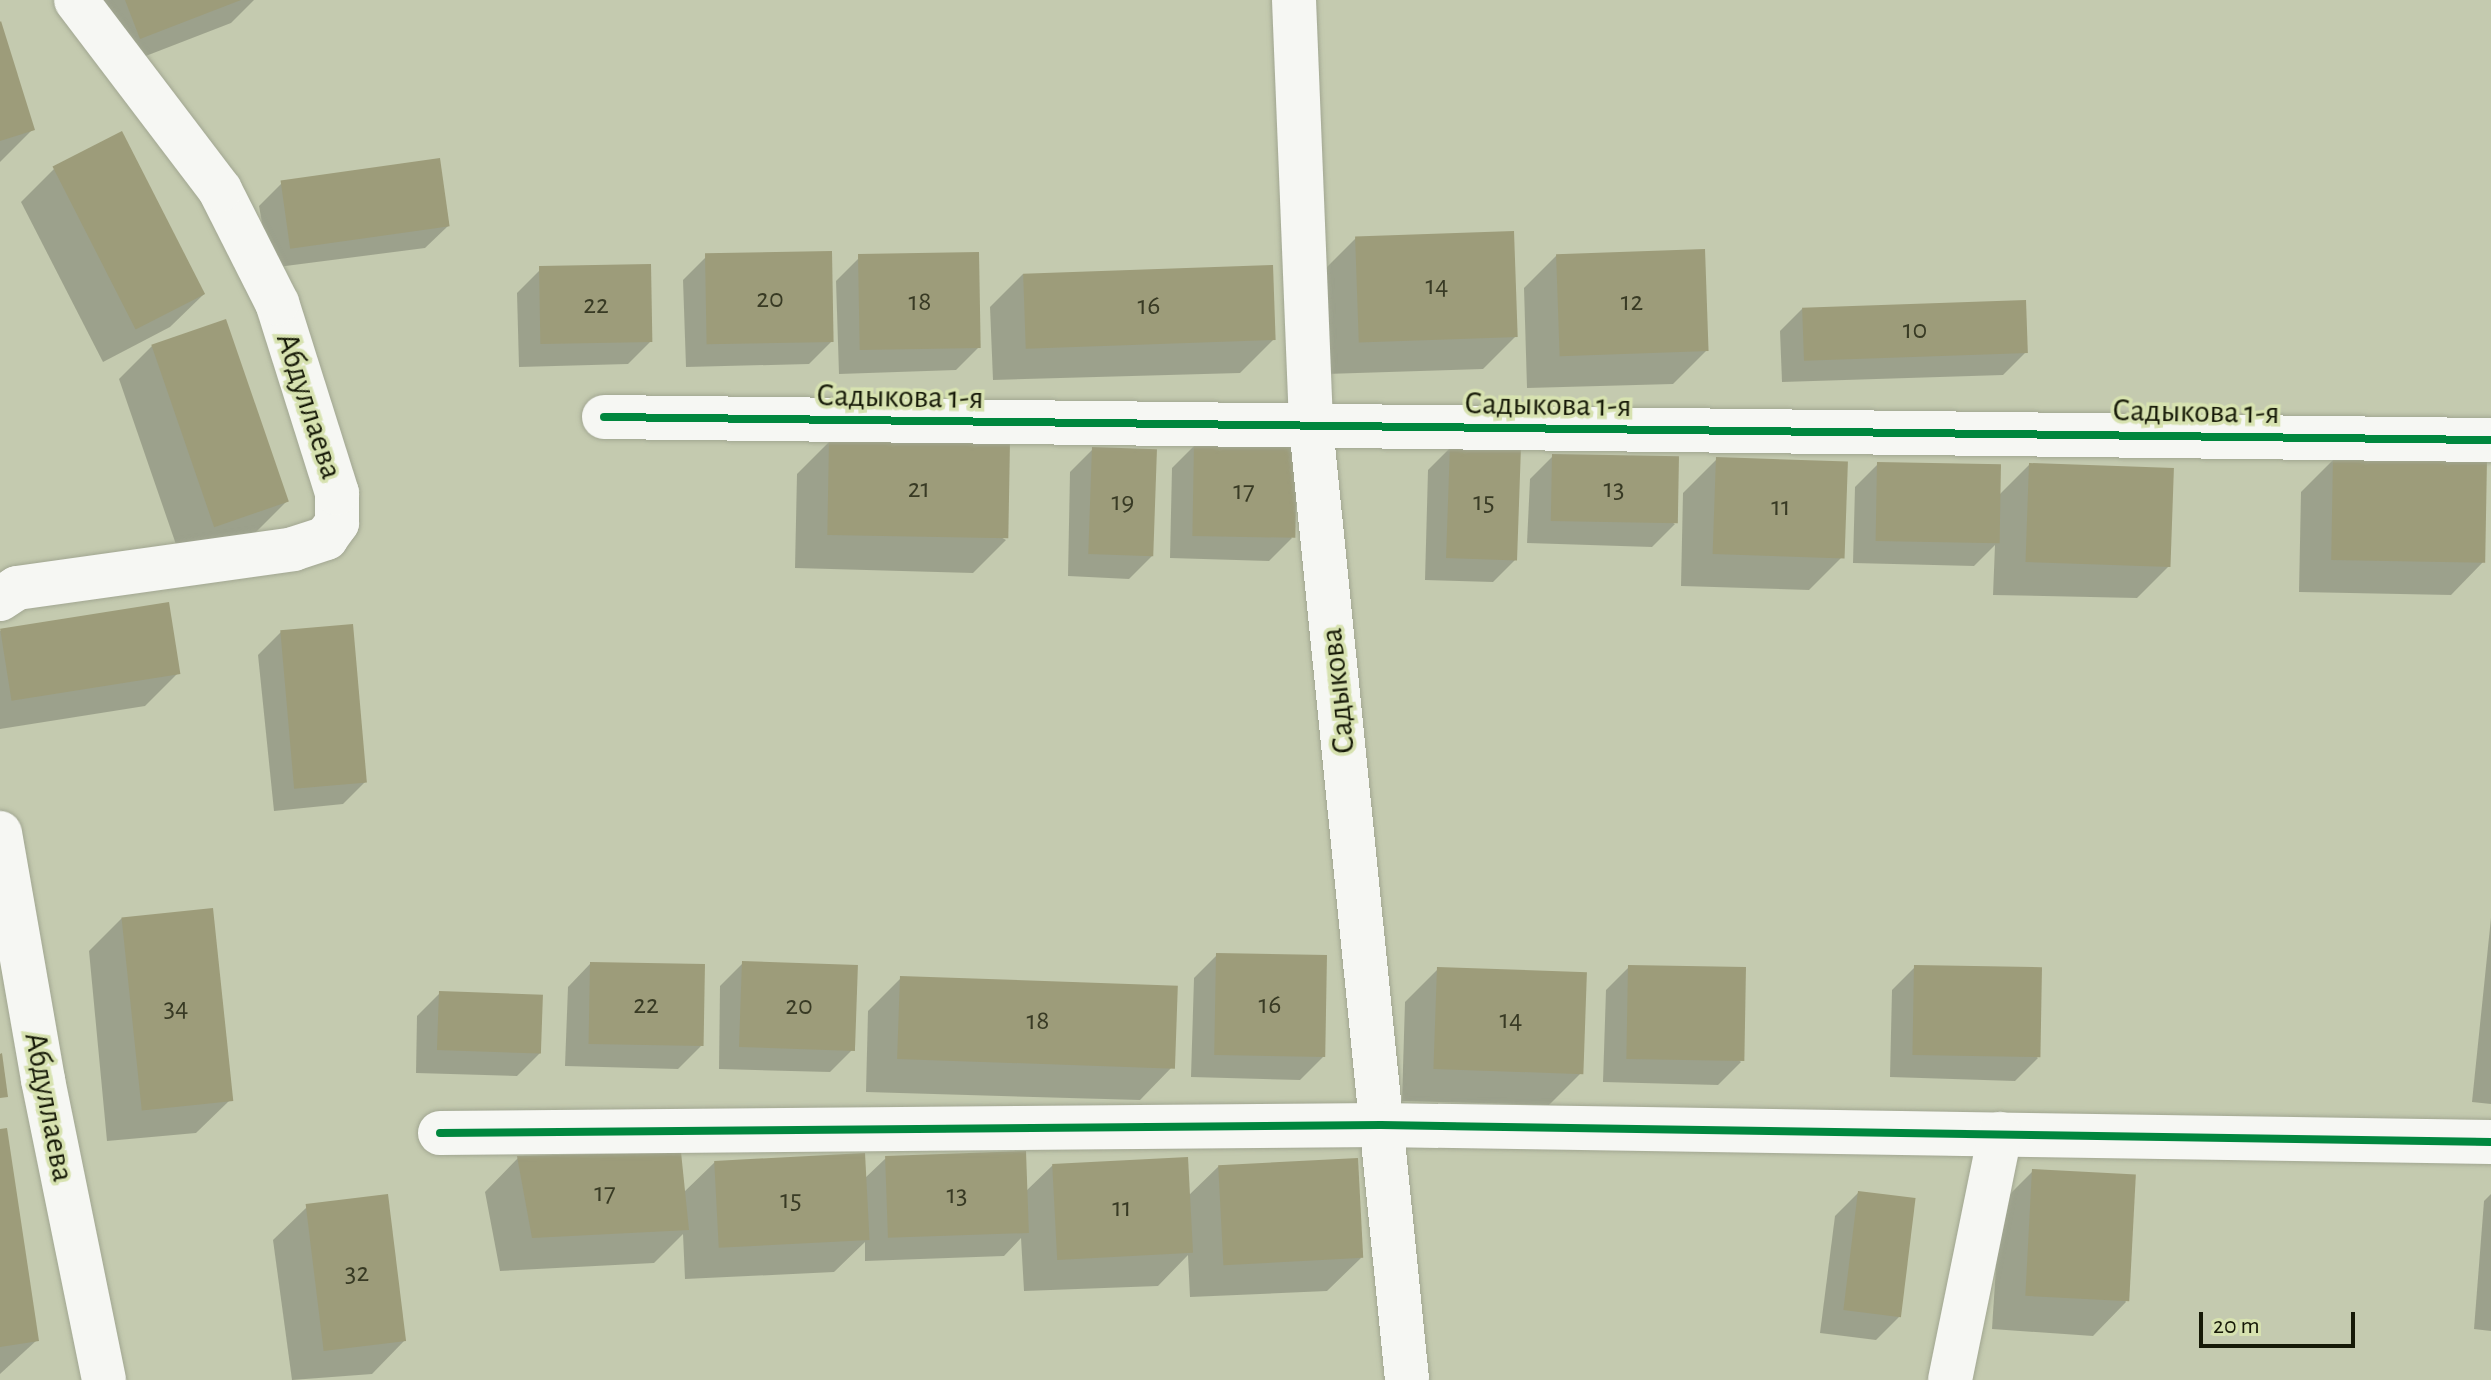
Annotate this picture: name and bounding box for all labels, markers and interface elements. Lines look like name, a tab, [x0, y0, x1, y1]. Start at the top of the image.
house number: 14	[1425, 269, 1449, 303]
house number: 20	[756, 282, 784, 316]
house number: 18	[909, 285, 931, 319]
house number: 12	[1621, 285, 1643, 319]
house number: 22	[583, 288, 609, 322]
house number: 16	[1138, 289, 1160, 323]
house number: 10	[1903, 313, 1927, 347]
street label: Абдуллаева	[267, 328, 351, 484]
street label: Садыкова 1-я	[816, 376, 984, 418]
street label: Садыкова 1-я	[1464, 384, 1632, 426]
street label: Садыкова 1-я	[2112, 391, 2280, 433]
house number: 21	[908, 472, 930, 506]
house number: 13	[1603, 472, 1625, 506]
house number: 17	[1233, 474, 1255, 508]
house number: 19	[1112, 485, 1134, 519]
house number: 15	[1473, 485, 1495, 519]
house number: 11	[1771, 490, 1791, 524]
street label: Садыкова	[1312, 626, 1364, 756]
house number: 22	[633, 988, 659, 1022]
house number: 16	[1259, 988, 1281, 1022]
house number: 20	[785, 989, 813, 1023]
house number: 34	[163, 991, 189, 1025]
house number: 14	[1499, 1003, 1523, 1037]
house number: 18	[1027, 1004, 1049, 1038]
street label: Абдуллаева	[16, 1029, 82, 1185]
house number: 17	[594, 1176, 616, 1210]
house number: 13	[946, 1178, 968, 1212]
house number: 15	[780, 1183, 802, 1217]
house number: 11	[1112, 1191, 1132, 1225]
house number: 32	[345, 1256, 369, 1290]
scale bar	[2203, 1296, 2359, 1346]
text: 20 m	[2213, 1314, 2260, 1338]

